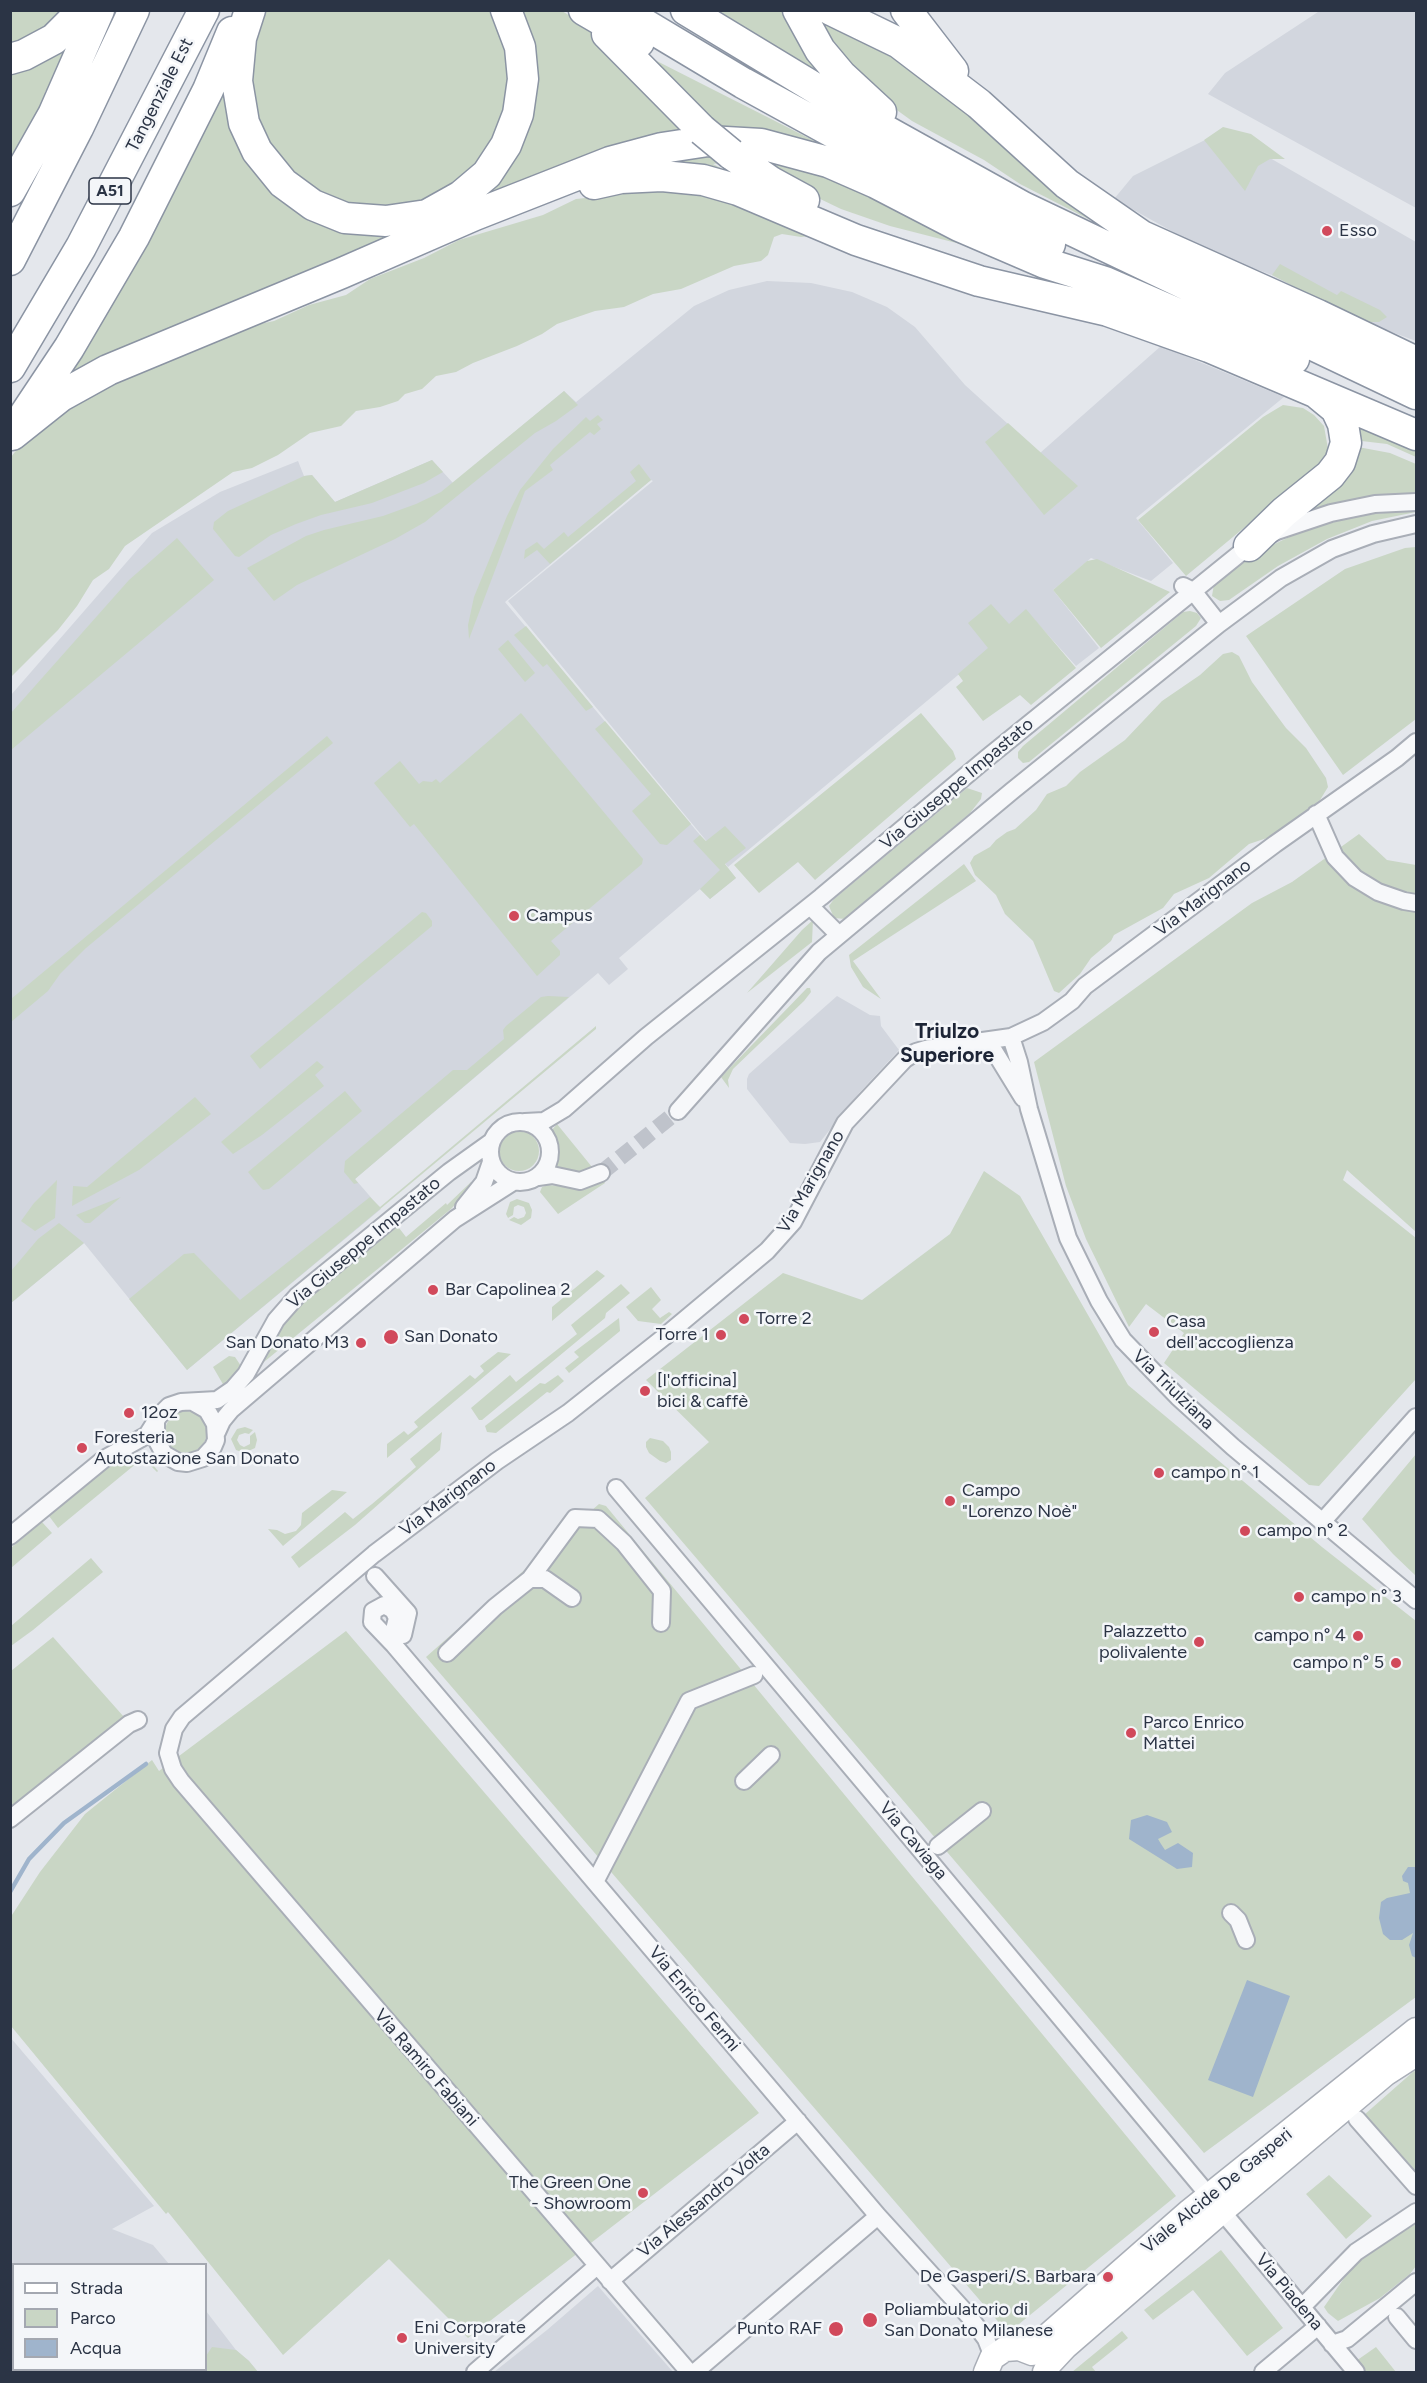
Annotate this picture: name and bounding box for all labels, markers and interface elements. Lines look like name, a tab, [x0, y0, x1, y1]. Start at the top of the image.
street label: Tangenziale Est	[122, 35, 198, 155]
road number: A51	[89, 178, 131, 204]
place label: Esso	[1339, 220, 1377, 242]
marker: Esso	[1320, 224, 1334, 238]
street label: Via Giuseppe Impastato	[876, 714, 1038, 854]
street label: Via Marignano	[1150, 855, 1256, 941]
place label: Campus	[526, 905, 593, 927]
marker: Campus	[507, 909, 521, 923]
district label: Triulzo Superiore	[900, 1019, 994, 1069]
street label: Via Marignano	[773, 1127, 849, 1237]
street label: Via Giuseppe Impastato	[283, 1173, 445, 1313]
place label: Bar Capolinea 2	[445, 1279, 571, 1301]
marker: Bar Capolinea 2	[426, 1283, 440, 1297]
place label: Torre 2	[756, 1308, 812, 1330]
place label: Casa dell'accoglienza	[1166, 1311, 1294, 1354]
marker: Torre 2	[737, 1312, 751, 1326]
place label: Torre 1	[656, 1324, 709, 1346]
marker: Casa dell'accoglienza	[1147, 1325, 1161, 1339]
place label: San Donato	[404, 1326, 498, 1348]
marker: San Donato	[382, 1328, 400, 1346]
marker: Torre 1	[714, 1328, 728, 1342]
place label: San Donato M3	[226, 1332, 349, 1354]
marker: San Donato M3	[354, 1336, 368, 1350]
street label: Via Triulziana	[1128, 1346, 1218, 1434]
place label: [l'officina] bici & caffè	[657, 1370, 748, 1412]
marker: [l'officina] bici & caffè	[638, 1384, 652, 1398]
place label: 12oz	[141, 1402, 178, 1424]
marker: 12oz	[122, 1406, 136, 1420]
place label: Foresteria Autostazione San Donato	[94, 1427, 299, 1470]
marker: Foresteria Autostazione San Donato	[75, 1441, 89, 1455]
street label: Via Marignano	[395, 1455, 501, 1541]
place label: campo n° 1	[1171, 1462, 1259, 1484]
marker: campo n° 1	[1152, 1466, 1166, 1480]
place label: Campo "Lorenzo Noè"	[962, 1480, 1077, 1522]
marker: Campo "Lorenzo Noè"	[943, 1494, 957, 1508]
place label: campo n° 2	[1257, 1520, 1348, 1542]
marker: campo n° 2	[1238, 1524, 1252, 1538]
place label: campo n° 3	[1311, 1586, 1402, 1608]
marker: campo n° 3	[1292, 1590, 1306, 1604]
place label: Palazzetto polivalente	[1099, 1621, 1187, 1664]
place label: campo n° 4	[1254, 1625, 1346, 1647]
marker: campo n° 4	[1351, 1629, 1365, 1643]
marker: Palazzetto polivalente	[1192, 1635, 1206, 1649]
place label: campo n° 5	[1293, 1652, 1384, 1674]
marker: campo n° 5	[1389, 1656, 1403, 1670]
place label: Parco Enrico Mattei	[1143, 1712, 1244, 1754]
marker: Parco Enrico Mattei	[1124, 1726, 1138, 1740]
street label: Via Caviaga	[874, 1798, 952, 1884]
street label: Via Enrico Fermi	[644, 1942, 744, 2056]
street label: Via Ramiro Fabiani	[369, 2005, 483, 2131]
street label: Viale Alcide De Gasperi	[1137, 2124, 1297, 2258]
street label: Via Alessandro Volta	[634, 2139, 774, 2263]
place label: The Green One - Showroom	[509, 2172, 631, 2214]
marker: The Green One - Showroom	[636, 2186, 650, 2200]
street label: Via Piadena	[1251, 2249, 1327, 2335]
legend	[12, 2263, 207, 2371]
place label: De Gasperi/S. Barbara	[920, 2266, 1096, 2288]
marker: De Gasperi/S. Barbara	[1101, 2270, 1115, 2284]
text: Strada	[70, 2277, 123, 2299]
place label: Poliambulatorio di San Donato Milanese	[884, 2299, 1053, 2342]
text: Parco	[70, 2307, 116, 2329]
marker: Poliambulatorio di San Donato Milanese	[861, 2311, 879, 2329]
place label: Eni Corporate University	[414, 2317, 526, 2360]
place label: Punto RAF	[737, 2318, 822, 2340]
marker: Punto RAF	[827, 2320, 845, 2338]
marker: Eni Corporate University	[395, 2331, 409, 2345]
text: Acqua	[70, 2337, 121, 2359]

